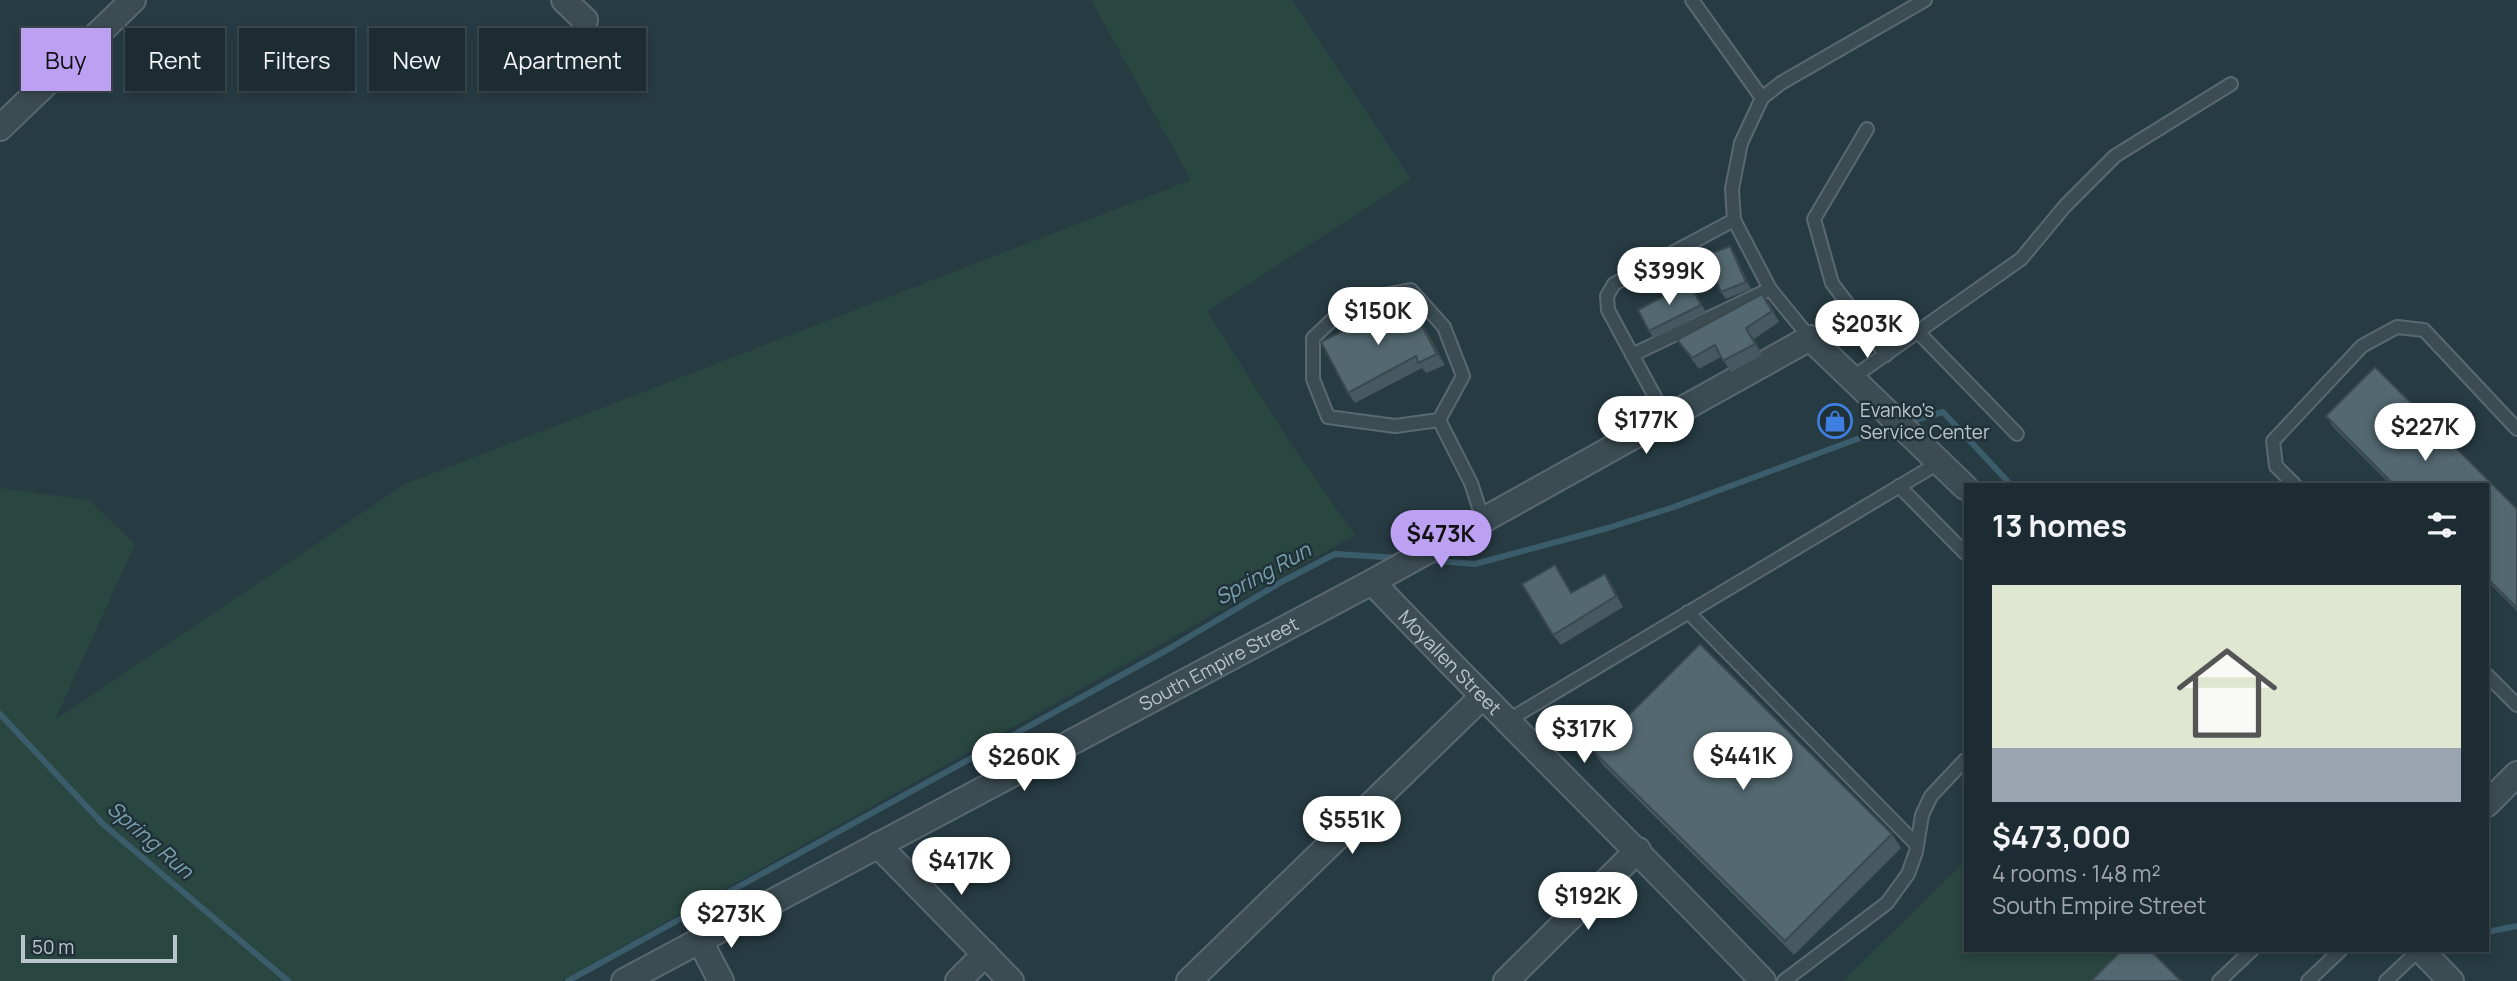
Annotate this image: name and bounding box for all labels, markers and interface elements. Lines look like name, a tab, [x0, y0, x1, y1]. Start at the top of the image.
chip: Buy	[21, 28, 111, 91]
chip: Rent	[125, 28, 225, 91]
chip: Filters	[239, 28, 355, 91]
chip: New	[369, 28, 465, 91]
chip: Apartment	[479, 28, 646, 91]
pin: $399K	[1620, 247, 1718, 307]
text: $399K	[1633, 254, 1705, 286]
pin: $150K	[1329, 288, 1427, 347]
text: $150K	[1344, 294, 1412, 326]
pin: $203K	[1818, 300, 1916, 360]
text: $203K	[1831, 307, 1903, 339]
pin: $177K	[1597, 396, 1695, 456]
place label: Evanko's Service Center	[1860, 397, 1990, 445]
shop icon: Evanko's Service Center	[1816, 402, 1854, 440]
text: $177K	[1614, 403, 1678, 435]
pin: $227K	[2376, 404, 2474, 463]
text: $227K	[2391, 410, 2460, 442]
text: 13 homes	[1992, 505, 2127, 546]
icon: filters	[2423, 506, 2461, 544]
pin: $473K	[1392, 510, 1490, 570]
text: $473K	[1407, 517, 1475, 549]
water label: Spring Run	[1210, 535, 1317, 611]
street label: Moyallen Street	[1393, 604, 1507, 721]
street label: South Empire Street	[1134, 611, 1303, 717]
icon: home	[2164, 630, 2290, 756]
pin: $317K	[1535, 706, 1633, 765]
text: $317K	[1551, 712, 1617, 744]
pin: $441K	[1694, 732, 1792, 792]
pin: $260K	[975, 734, 1073, 793]
text: $441K	[1709, 739, 1777, 771]
text: $260K	[988, 740, 1060, 772]
water label: Spring Run	[102, 794, 201, 885]
pin: $551K	[1303, 796, 1401, 856]
text: $551K	[1319, 803, 1385, 835]
text: $473,000	[1992, 816, 2131, 857]
pin: $417K	[912, 838, 1010, 897]
text: $417K	[928, 844, 994, 876]
text: 4 rooms · 148 m²	[1992, 857, 2161, 889]
pin: $192K	[1539, 872, 1637, 932]
text: $192K	[1554, 879, 1622, 911]
text: South Empire Street	[1992, 889, 2206, 921]
pin: $273K	[682, 890, 780, 950]
text: $273K	[697, 897, 765, 929]
scale bar	[21, 932, 177, 964]
text: 50 m	[32, 934, 74, 960]

